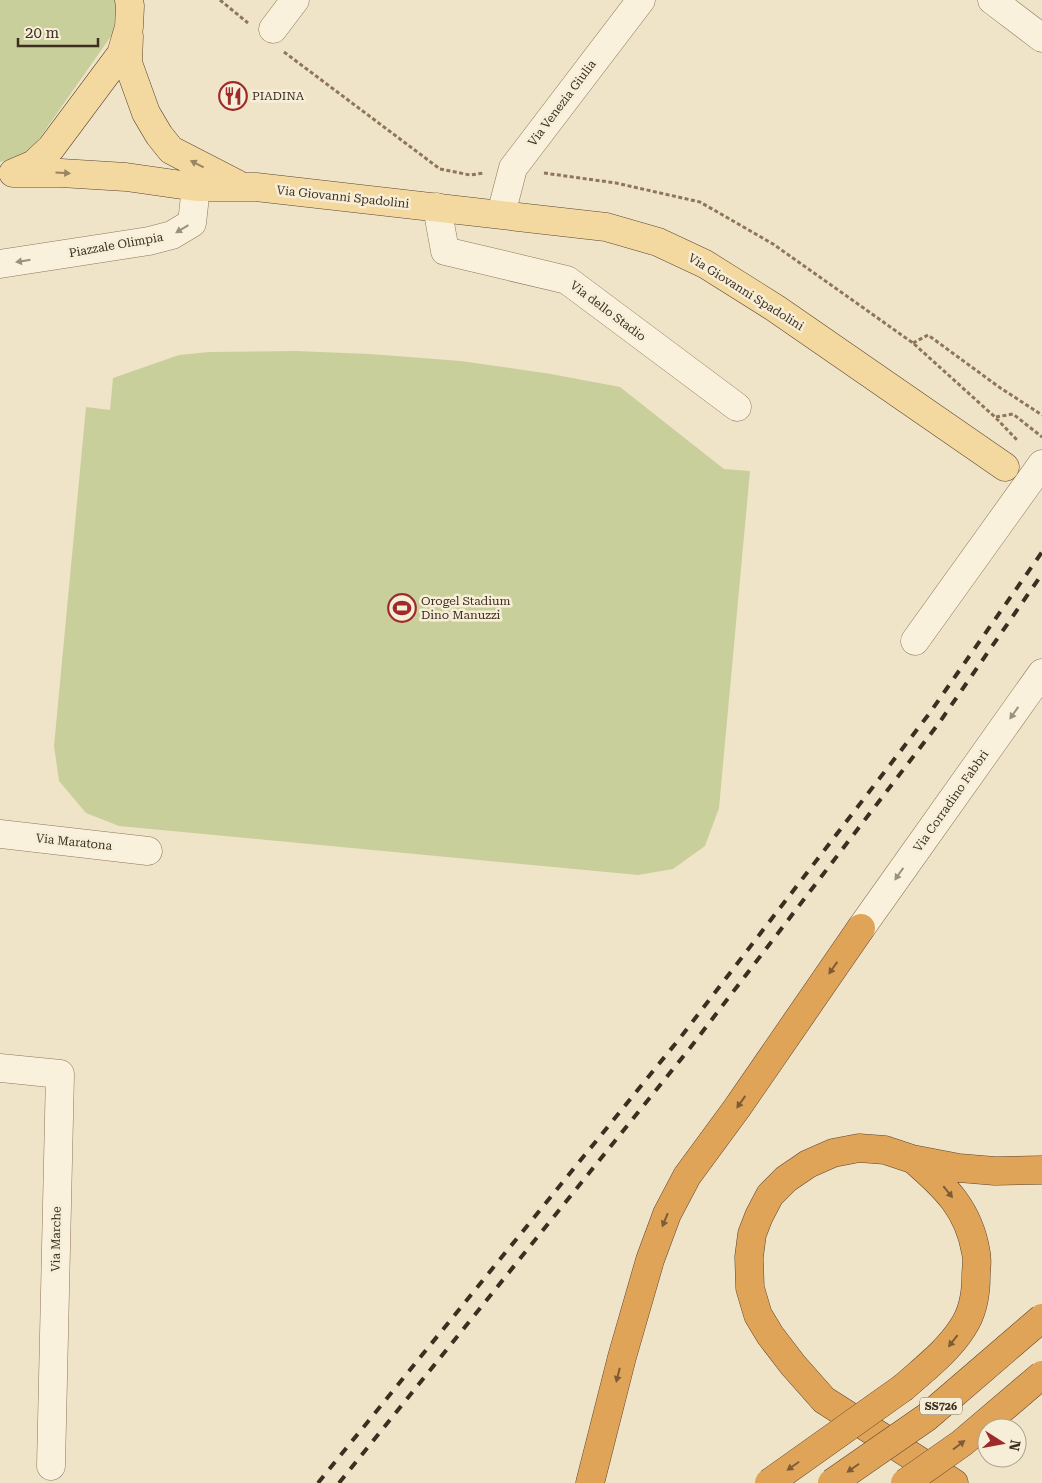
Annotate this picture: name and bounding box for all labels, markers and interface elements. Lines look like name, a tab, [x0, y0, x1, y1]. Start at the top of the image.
scale bar	[18, 15, 98, 47]
text: 20 m	[25, 24, 60, 42]
street label: Via Venezia Giulia	[525, 57, 599, 149]
restaurant icon: PIADINA	[218, 81, 248, 111]
place label: PIADINA	[252, 89, 305, 103]
one-way arrow	[190, 160, 204, 168]
one-way arrow	[55, 170, 71, 178]
street label: Via Giovanni Spadolini	[276, 183, 410, 211]
one-way arrow	[175, 225, 188, 234]
street label: Piazzale Olimpia	[68, 230, 165, 260]
street label: Via Giovanni Spadolini	[686, 251, 806, 333]
one-way arrow	[15, 257, 31, 265]
street label: Via dello Stadio	[568, 278, 648, 344]
sports icon: Orogel Stadium Dino Manuzzi	[387, 593, 417, 623]
place label: Orogel Stadium Dino Manuzzi	[421, 594, 511, 622]
one-way arrow	[1009, 706, 1019, 720]
street label: Via Corradino Fabbri	[911, 747, 992, 855]
street label: Via Maratona	[35, 831, 113, 853]
one-way arrow	[894, 867, 904, 881]
one-way arrow	[828, 962, 838, 975]
one-way arrow	[736, 1096, 746, 1109]
one-way arrow	[942, 1185, 953, 1198]
street label: Via Marche	[48, 1206, 64, 1272]
one-way arrow	[661, 1213, 669, 1227]
one-way arrow	[947, 1334, 958, 1347]
one-way arrow	[614, 1368, 622, 1383]
road number: SS726	[920, 1398, 962, 1414]
north arrow	[977, 1418, 1027, 1468]
text: N	[1006, 1439, 1024, 1453]
one-way arrow	[952, 1440, 966, 1450]
one-way arrow	[786, 1461, 800, 1471]
one-way arrow	[847, 1463, 860, 1473]

